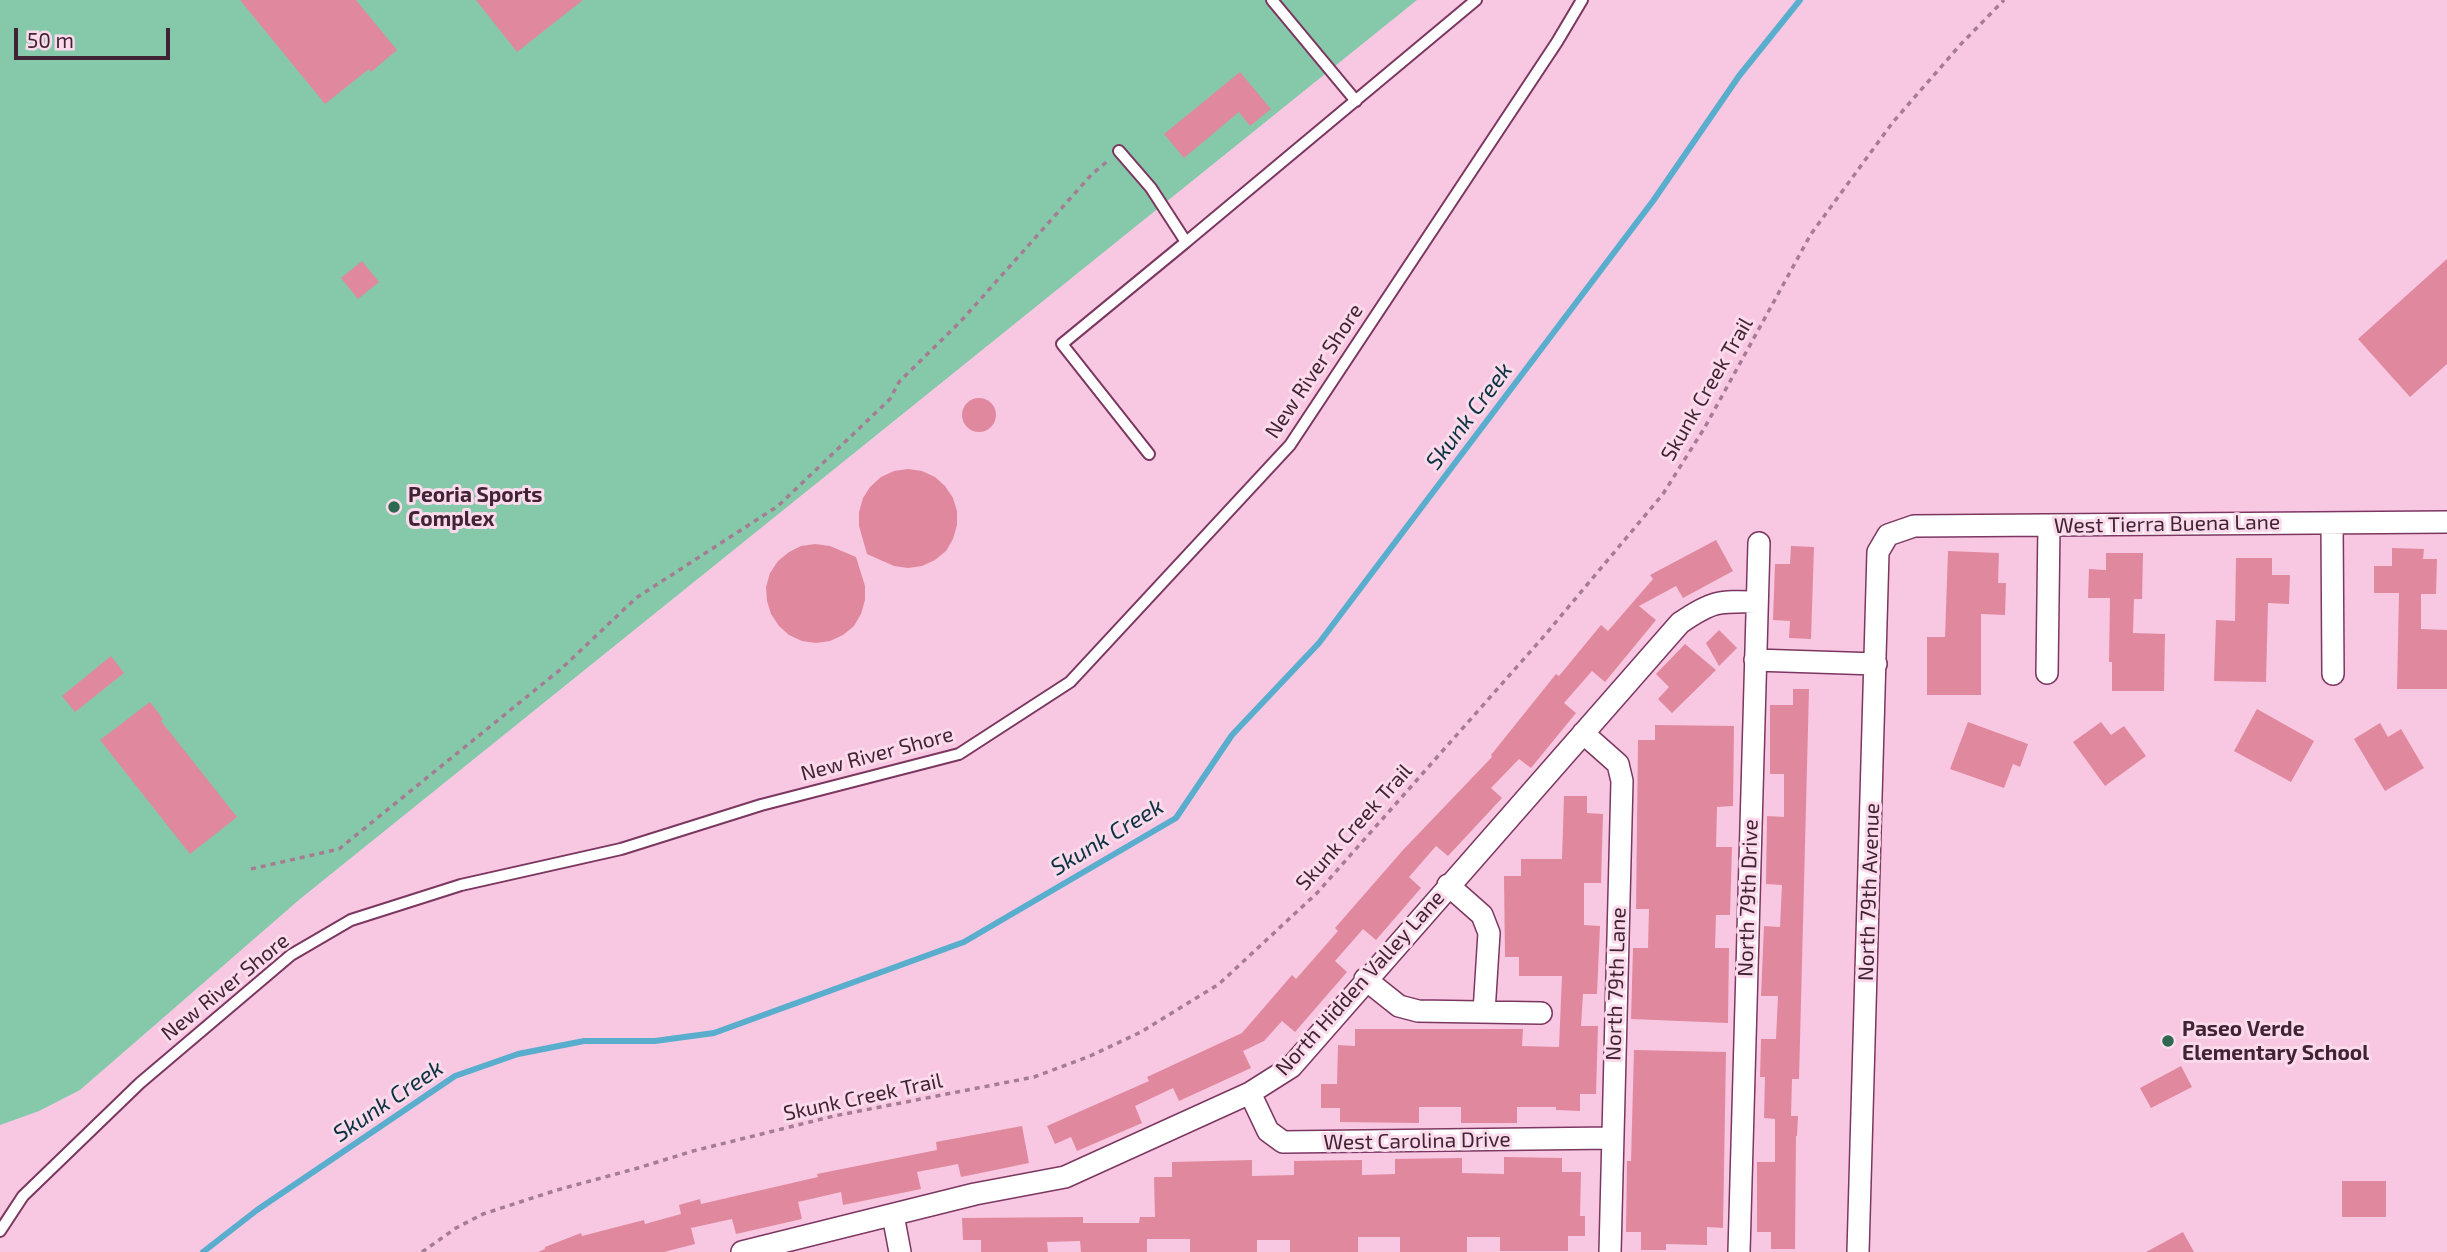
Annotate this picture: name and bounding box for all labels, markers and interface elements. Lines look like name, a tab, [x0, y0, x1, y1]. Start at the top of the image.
scale bar	[18, 14, 173, 58]
text: 50 m	[27, 27, 74, 52]
street label: New River Shore	[1260, 299, 1368, 443]
street label: Skunk Creek Trail	[1656, 313, 1758, 465]
water label: Skunk Creek	[1420, 357, 1518, 475]
place label: Peoria Sports Complex	[408, 482, 542, 532]
marker: Peoria Sports Complex	[386, 499, 402, 515]
street label: West Tierra Buena Lane	[2054, 509, 2280, 539]
street label: New River Shore	[798, 722, 956, 786]
street label: Skunk Creek Trail	[1291, 758, 1417, 896]
water label: Skunk Creek	[1045, 792, 1169, 882]
street label: North 79th Avenue	[1853, 803, 1885, 981]
street label: North 79th Drive	[1733, 819, 1763, 977]
street label: North Hidden Valley Lane	[1270, 885, 1450, 1081]
street label: North 79th Lane	[1601, 907, 1631, 1061]
street label: New River Shore	[156, 928, 294, 1046]
place label: Paseo Verde Elementary School	[2182, 1016, 2369, 1066]
marker: Paseo Verde Elementary School	[2160, 1033, 2176, 1049]
water label: Skunk Creek	[328, 1054, 448, 1148]
street label: Skunk Creek Trail	[781, 1068, 945, 1126]
street label: West Carolina Drive	[1323, 1127, 1511, 1155]

